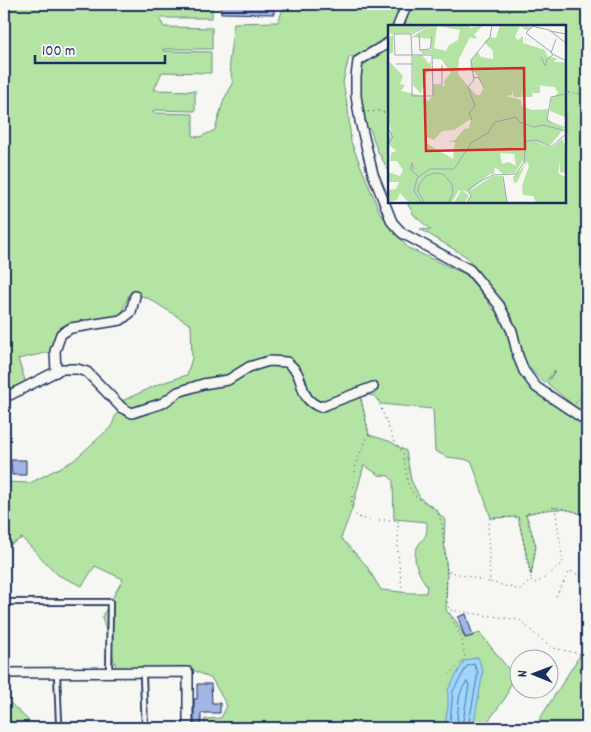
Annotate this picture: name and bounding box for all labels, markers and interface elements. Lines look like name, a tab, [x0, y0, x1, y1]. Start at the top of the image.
inset map	[388, 25, 566, 202]
scale bar	[35, 32, 165, 64]
text: 100 m	[42, 41, 75, 63]
north arrow	[508, 650, 558, 700]
text: N	[513, 670, 533, 677]

